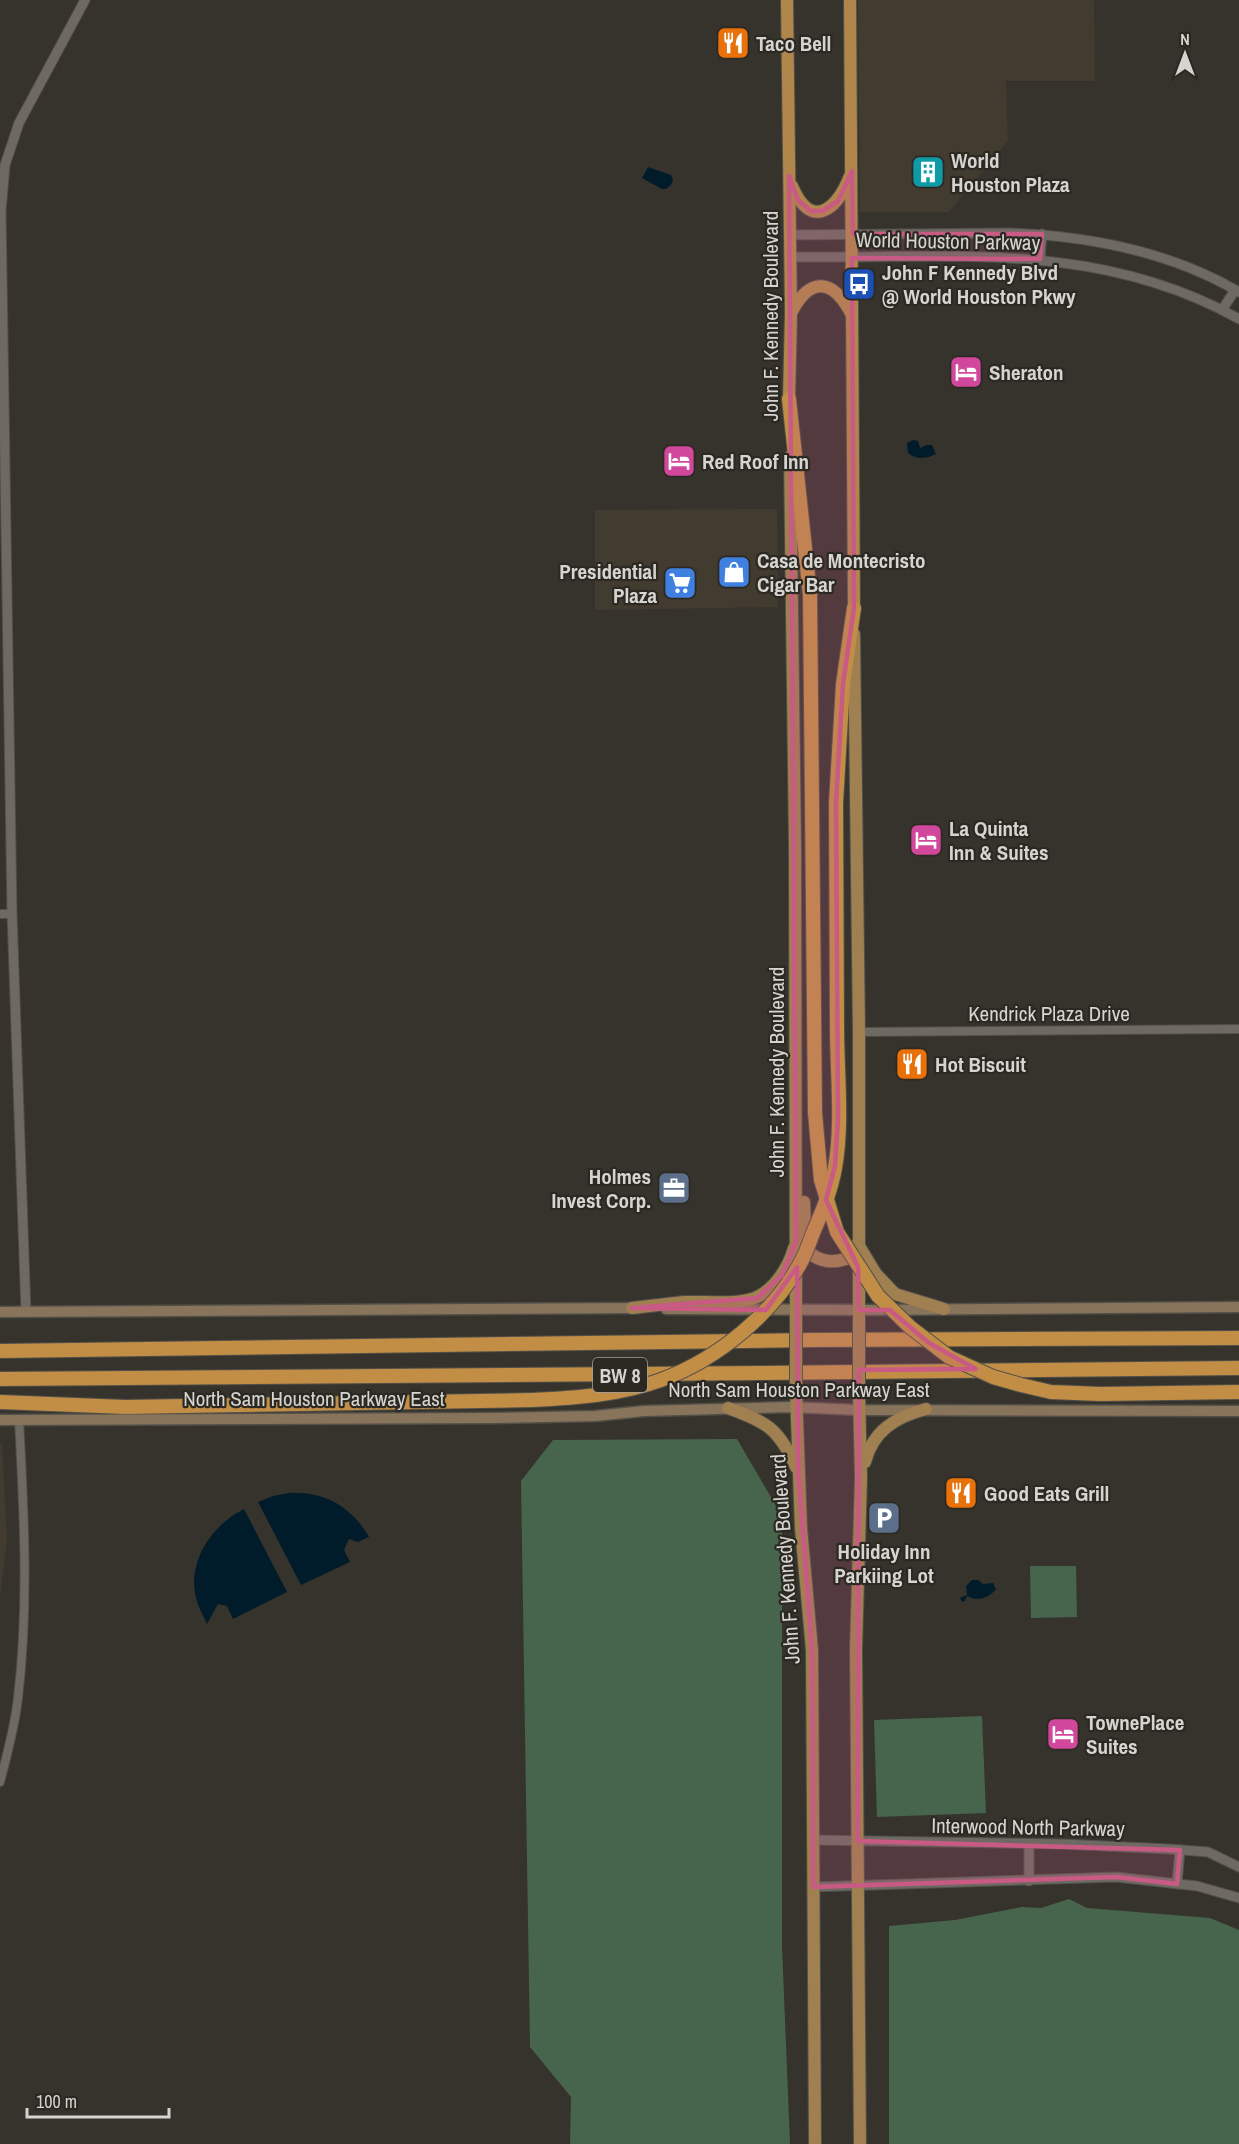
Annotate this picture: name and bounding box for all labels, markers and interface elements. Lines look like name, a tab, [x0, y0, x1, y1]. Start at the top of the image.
north arrow	[1155, 24, 1215, 84]
restaurant icon: Taco Bell	[715, 25, 751, 61]
text: N	[1180, 28, 1190, 50]
place label: Taco Bell	[756, 29, 831, 58]
place label: World Houston Plaza	[951, 146, 1070, 199]
building icon: World Houston Plaza	[910, 154, 946, 190]
street label: John F. Kennedy Boulevard	[756, 211, 785, 421]
street label: World Houston Parkway	[856, 225, 1041, 257]
place label: John F Kennedy Blvd @ World Houston Pkwy	[882, 258, 1076, 311]
bus stop icon: John F Kennedy Blvd @ World Houston Pkwy	[841, 266, 877, 302]
hotel icon: Sheraton	[948, 354, 984, 390]
place label: Sheraton	[989, 358, 1064, 387]
hotel icon: Red Roof Inn	[661, 443, 697, 479]
place label: Red Roof Inn	[702, 447, 809, 476]
place label: Casa de Montecristo Cigar Bar	[757, 546, 925, 599]
shop icon: Casa de Montecristo Cigar Bar	[716, 554, 752, 590]
place label: Presidential Plaza	[559, 557, 657, 610]
supermarket icon: Presidential Plaza	[662, 565, 698, 601]
place label: La Quinta Inn & Suites	[949, 814, 1049, 867]
hotel icon: La Quinta Inn & Suites	[908, 822, 944, 858]
street label: John F. Kennedy Boulevard	[762, 967, 791, 1177]
street label: Kendrick Plaza Drive	[968, 999, 1130, 1028]
restaurant icon: Hot Biscuit	[894, 1046, 930, 1082]
place label: Hot Biscuit	[935, 1050, 1026, 1079]
place label: Holmes Invest Corp.	[551, 1162, 651, 1215]
office icon: Holmes Invest Corp.	[656, 1170, 692, 1206]
road number: BW 8	[593, 1358, 647, 1392]
street label: North Sam Houston Parkway East	[668, 1375, 930, 1404]
street label: North Sam Houston Parkway East	[183, 1384, 445, 1413]
street label: John F. Kennedy Boulevard	[763, 1453, 807, 1665]
restaurant icon: Good Eats Grill	[943, 1475, 979, 1511]
place label: Good Eats Grill	[984, 1479, 1109, 1508]
parking icon: Holiday Inn Parkiing Lot	[866, 1500, 902, 1536]
place label: Holiday Inn Parkiing Lot	[834, 1537, 934, 1590]
place label: TownePlace Suites	[1086, 1708, 1184, 1761]
hotel icon: TownePlace Suites	[1045, 1716, 1081, 1752]
street label: Interwood North Parkway	[931, 1811, 1125, 1843]
scale bar	[27, 2081, 170, 2119]
text: 100 m	[36, 2089, 77, 2114]

